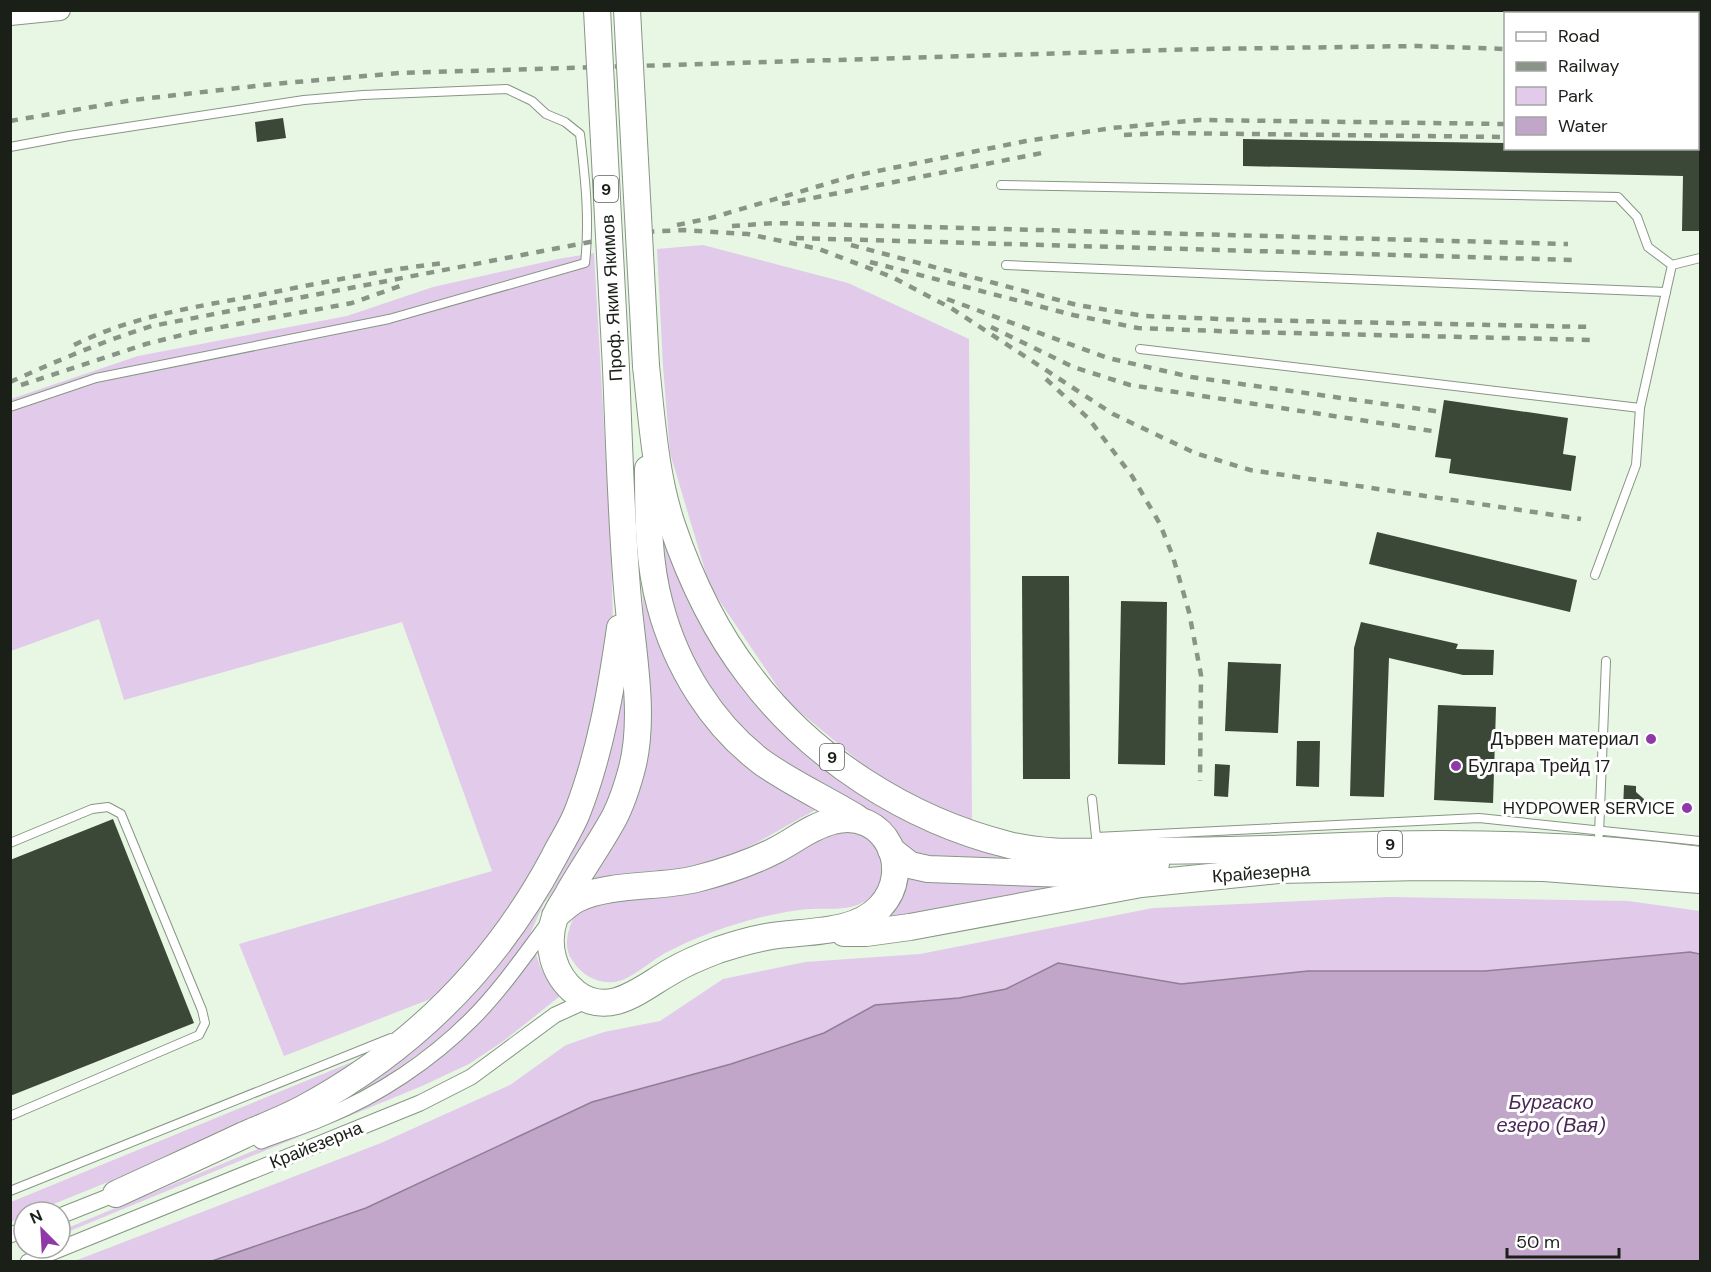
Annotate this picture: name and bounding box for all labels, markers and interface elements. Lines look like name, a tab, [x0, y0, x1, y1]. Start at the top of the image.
legend	[1504, 12, 1699, 150]
text: Road	[1558, 24, 1600, 48]
text: Railway	[1558, 54, 1620, 78]
text: Park	[1558, 84, 1594, 108]
text: Water	[1558, 114, 1608, 138]
road number: 9	[594, 176, 618, 202]
street label: Проф. Яким Якимов	[596, 214, 628, 382]
place label: Дървен материал	[1491, 727, 1639, 751]
marker: Дървен материал	[1644, 732, 1658, 746]
road number: 9	[820, 744, 844, 770]
place label: Булгара Трейд 17	[1468, 754, 1610, 778]
marker: Булгара Трейд 17	[1449, 759, 1463, 773]
place label: HYDPOWER SERVICE	[1503, 796, 1675, 820]
marker: HYDPOWER SERVICE	[1680, 801, 1694, 815]
road number: 9	[1378, 831, 1402, 857]
street label: Крайезерна	[1211, 858, 1312, 888]
water label: Бургаско езеро (Вая)	[1496, 1089, 1606, 1138]
street label: Крайезерна	[266, 1115, 367, 1175]
north arrow	[12, 1200, 72, 1260]
text: N	[27, 1205, 46, 1229]
scale bar	[1507, 1221, 1620, 1259]
text: 50 m	[1516, 1230, 1560, 1254]

